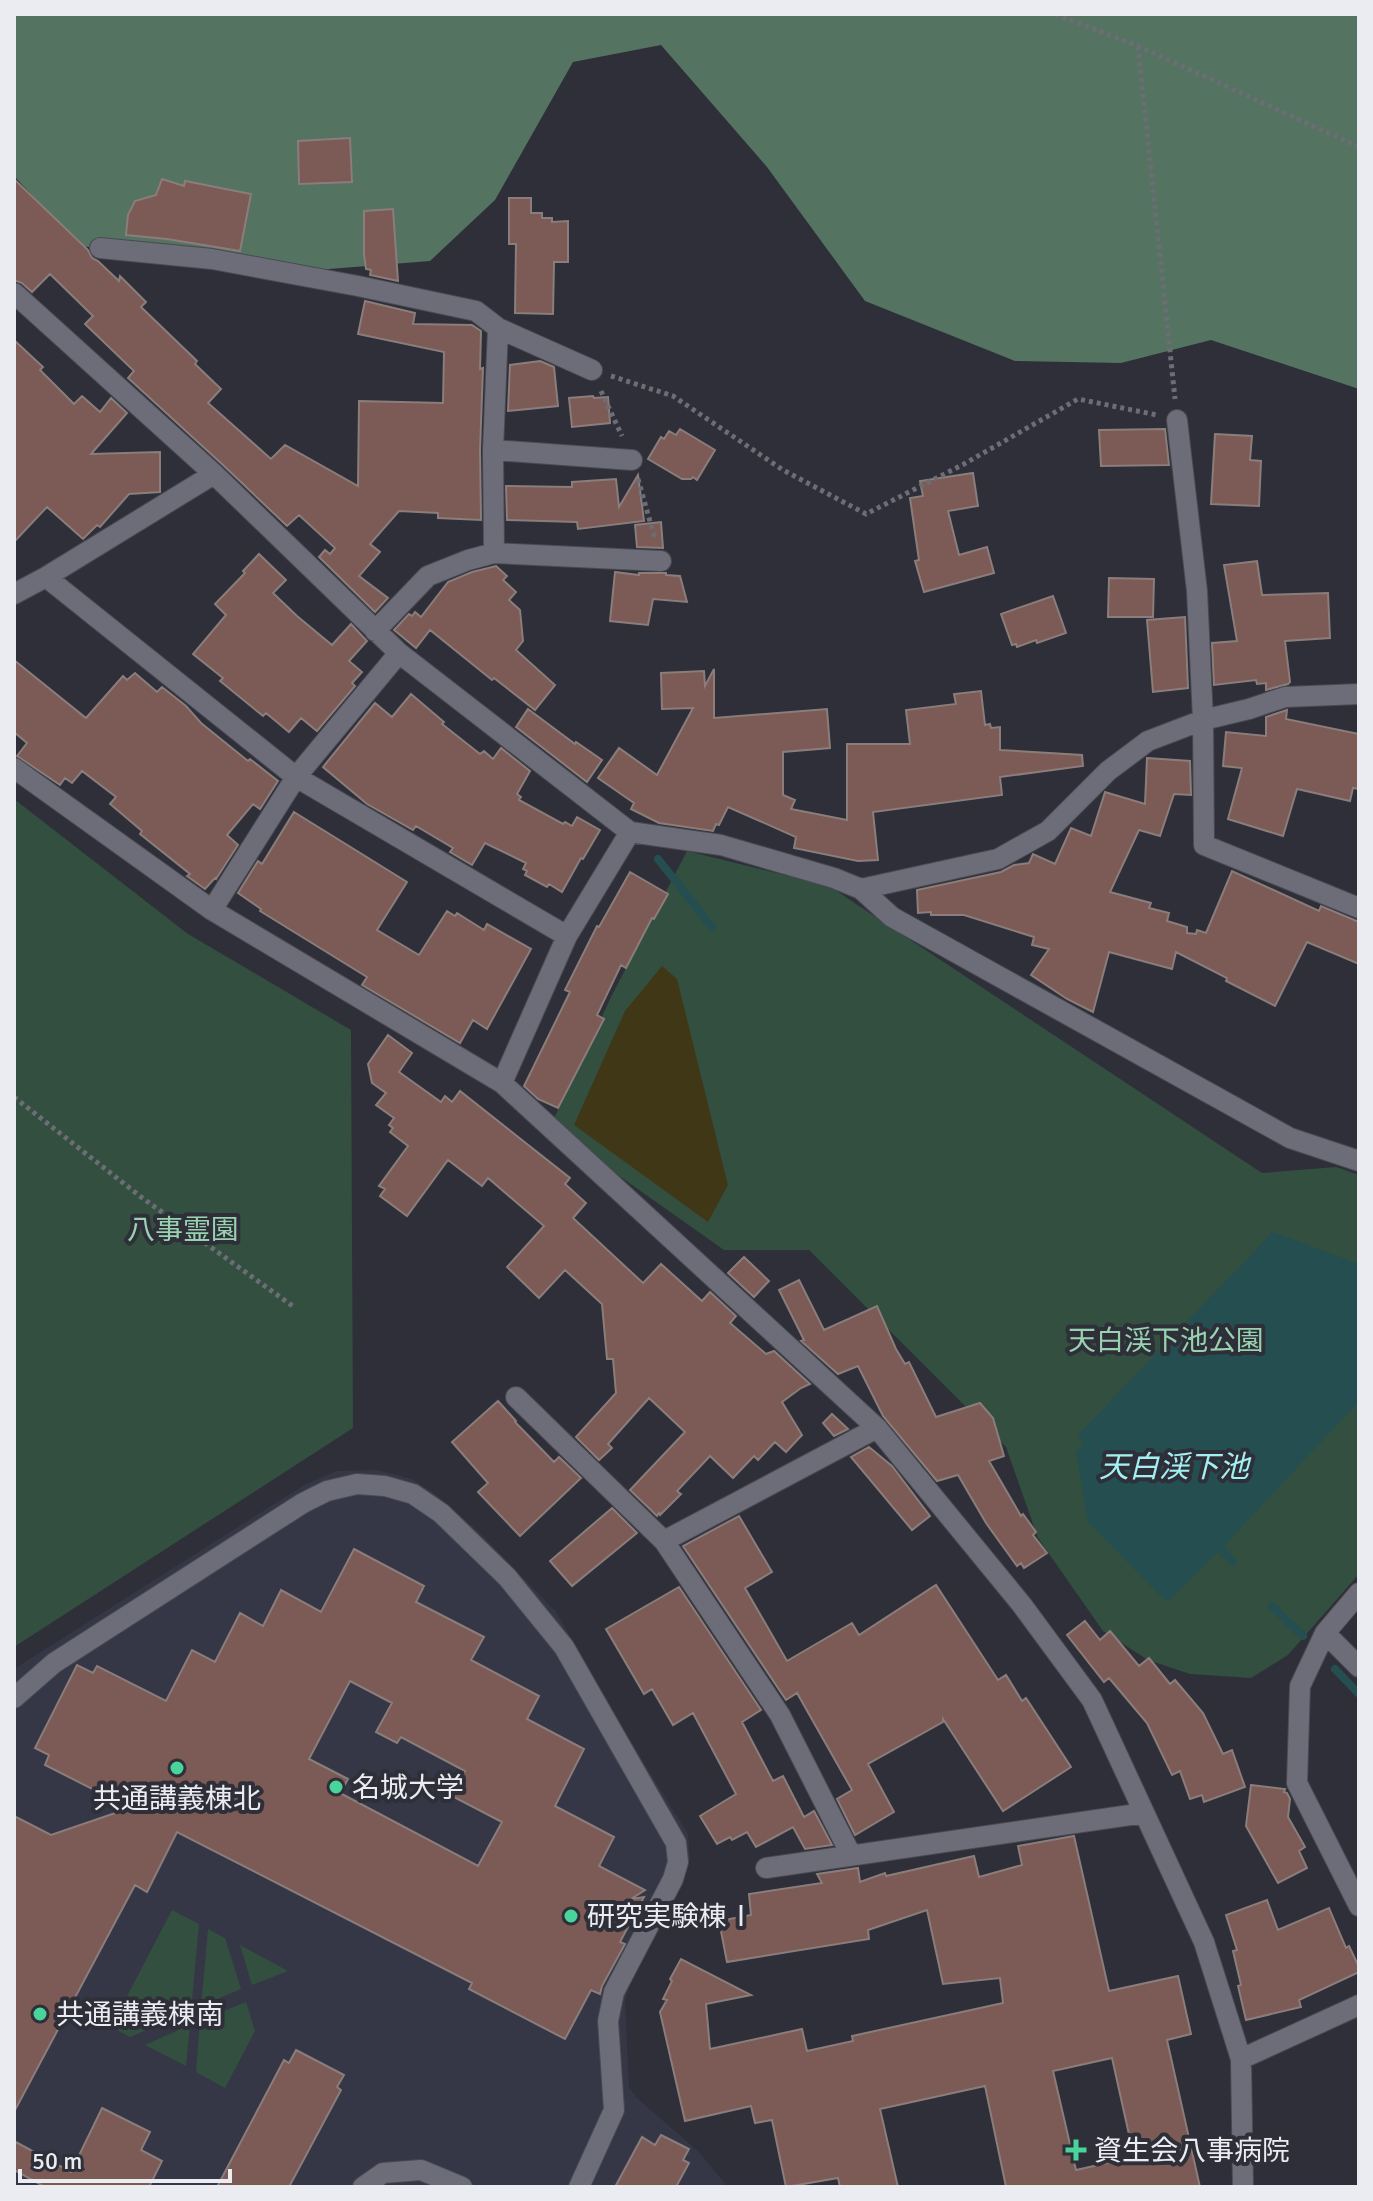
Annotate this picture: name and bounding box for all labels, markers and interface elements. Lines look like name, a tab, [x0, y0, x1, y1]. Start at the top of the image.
park label: 八事霊園	[127, 1213, 239, 1247]
park label: 天白渓下池公園	[1068, 1324, 1264, 1358]
water label: 天白渓下池	[1099, 1449, 1252, 1486]
marker: 共通講義棟北	[168, 1759, 186, 1777]
place label: 名城大学	[352, 1771, 464, 1805]
marker: 名城大学	[327, 1778, 345, 1796]
place label: 共通講義棟北	[93, 1782, 261, 1816]
place label: 研究実験棟Ⅰ	[587, 1900, 755, 1934]
marker: 研究実験棟Ⅰ	[562, 1907, 580, 1925]
place label: 共通講義棟南	[56, 1998, 224, 2032]
marker: 共通講義棟南	[31, 2005, 49, 2023]
scale bar	[20, 2133, 230, 2183]
place label: 資生会八事病院	[1094, 2134, 1290, 2168]
marker: 資生会八事病院	[1065, 2139, 1087, 2161]
text: 50 m	[32, 2146, 82, 2176]

